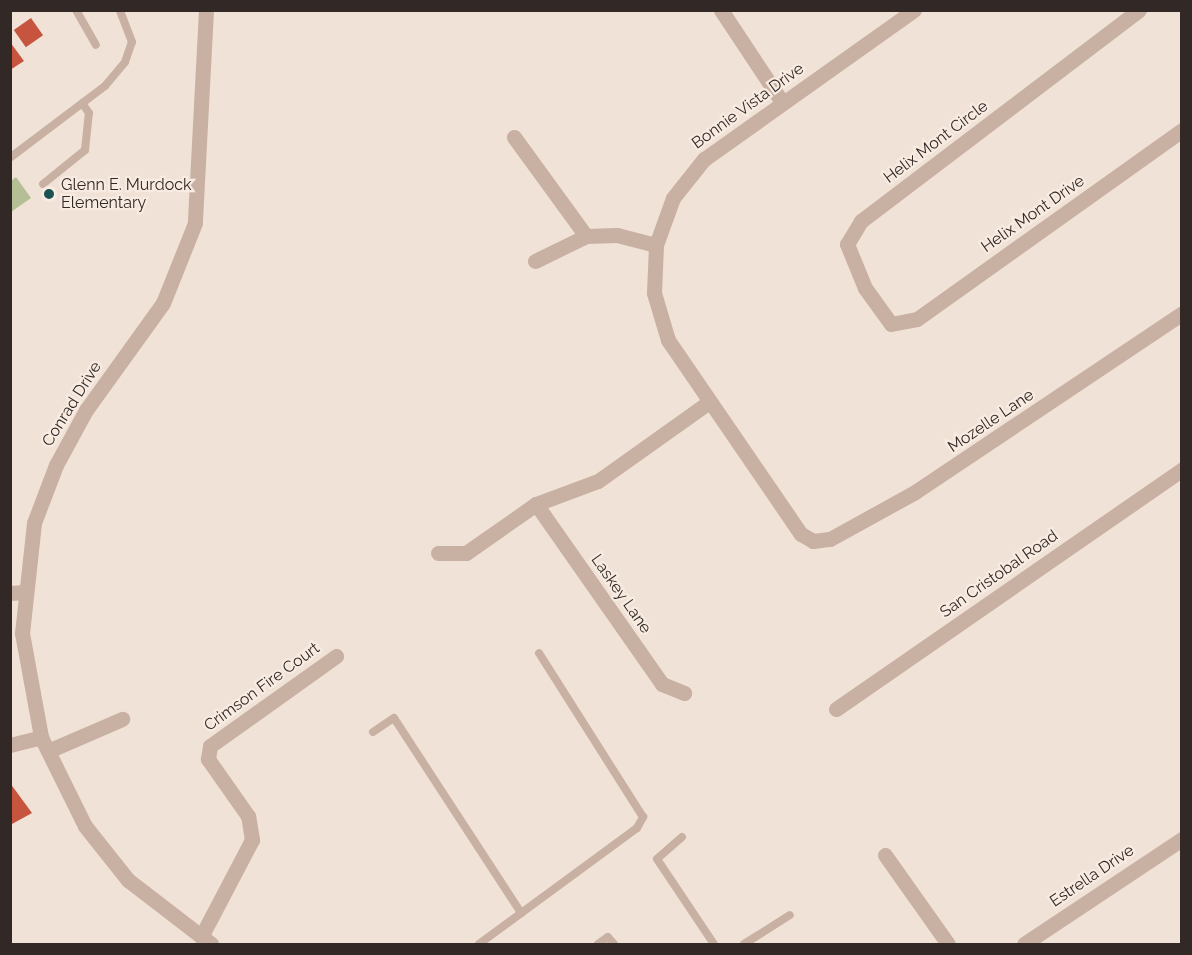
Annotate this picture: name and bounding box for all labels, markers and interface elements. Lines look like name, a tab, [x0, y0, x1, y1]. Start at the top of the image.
street label: Bonnie Vista Drive	[688, 59, 808, 153]
street label: Helix Mont Circle	[880, 97, 992, 187]
street label: Helix Mont Drive	[978, 171, 1088, 257]
place label: Glenn E. Murdock Elementary	[61, 175, 191, 213]
marker: Glenn E. Murdock Elementary	[42, 187, 56, 201]
street label: Conrad Drive	[38, 358, 106, 450]
street label: Mozelle Lane	[944, 385, 1038, 457]
street label: San Cristobal Road	[936, 526, 1062, 622]
street label: Laskey Lane	[587, 551, 655, 637]
street label: Crimson Fire Court	[200, 639, 324, 735]
street label: Estrella Drive	[1046, 841, 1138, 911]

